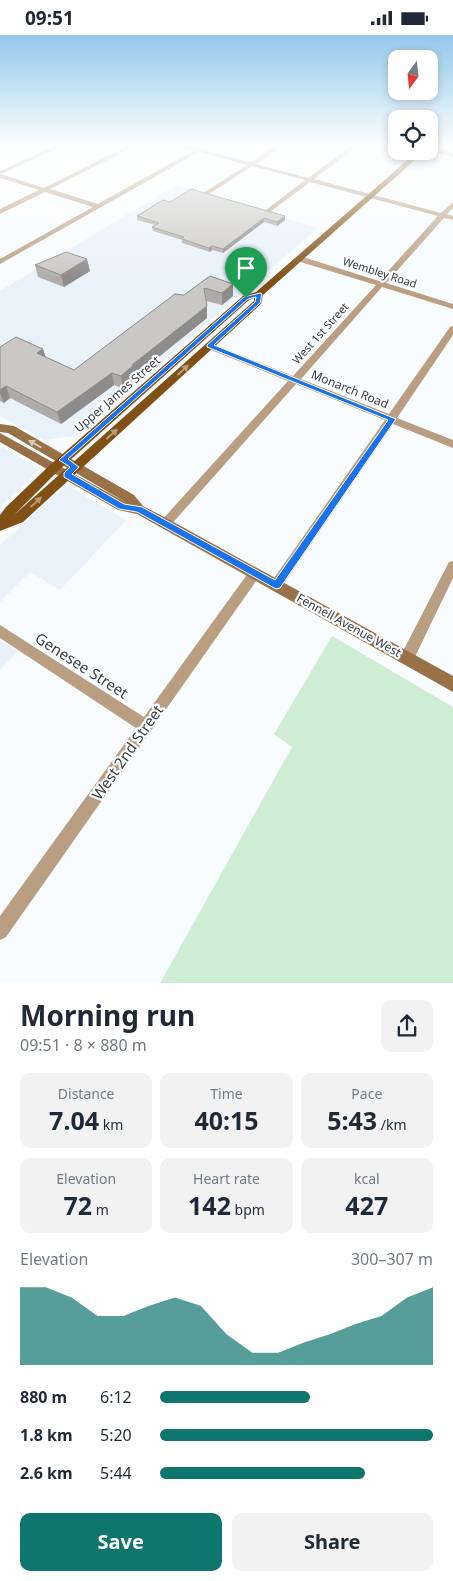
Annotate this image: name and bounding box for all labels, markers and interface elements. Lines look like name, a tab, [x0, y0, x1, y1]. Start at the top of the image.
text: 09:51	[25, 5, 74, 31]
north arrow	[388, 50, 438, 100]
map controls	[388, 50, 438, 160]
button: locate	[388, 110, 438, 160]
pin	[225, 247, 267, 298]
street label: Wembley Road	[341, 253, 419, 291]
icon: arrive	[232, 254, 260, 282]
street label: West 1st Street	[289, 299, 351, 367]
street label: Upper James Street	[70, 351, 164, 436]
one-way arrow	[177, 364, 189, 376]
street label: Monarch Road	[309, 366, 391, 412]
one-way arrow	[105, 429, 118, 440]
one-way arrow	[28, 439, 42, 448]
one-way arrow	[30, 497, 42, 508]
street label: Fennell Avenue West	[294, 589, 405, 661]
street label: Genesee Street	[32, 627, 133, 703]
street label: West 2nd Street	[87, 700, 167, 803]
text: Morning run	[20, 996, 195, 1034]
button: share	[381, 1000, 433, 1052]
text: 09:51 · 8 × 880 m	[20, 1034, 147, 1056]
text: Distance	[58, 1084, 115, 1103]
text: Time	[210, 1084, 243, 1103]
text: Pace	[351, 1084, 382, 1103]
text: 7.04	[49, 1103, 99, 1137]
text: 40:15	[194, 1103, 259, 1137]
text: 5:43	[327, 1103, 377, 1137]
text: km	[99, 1115, 123, 1134]
text: /km	[377, 1115, 407, 1134]
text: Elevation	[56, 1169, 116, 1188]
text: Heart rate	[193, 1169, 260, 1188]
text: kcal	[354, 1169, 380, 1188]
text: 72	[63, 1188, 92, 1222]
text: 142	[188, 1188, 231, 1222]
text: 427	[345, 1188, 388, 1222]
text: m	[92, 1200, 109, 1219]
text: bpm	[231, 1200, 265, 1219]
text: Elevation	[20, 1248, 88, 1270]
text: 300–307 m	[351, 1248, 433, 1270]
text: 880 m	[20, 1386, 67, 1408]
text: 6:12	[100, 1386, 132, 1408]
text: 1.8 km	[20, 1424, 72, 1446]
text: 5:20	[100, 1424, 132, 1446]
text: 2.6 km	[20, 1462, 72, 1484]
text: 5:44	[100, 1462, 132, 1484]
button: Save	[20, 1513, 222, 1571]
button: Share	[232, 1513, 433, 1571]

